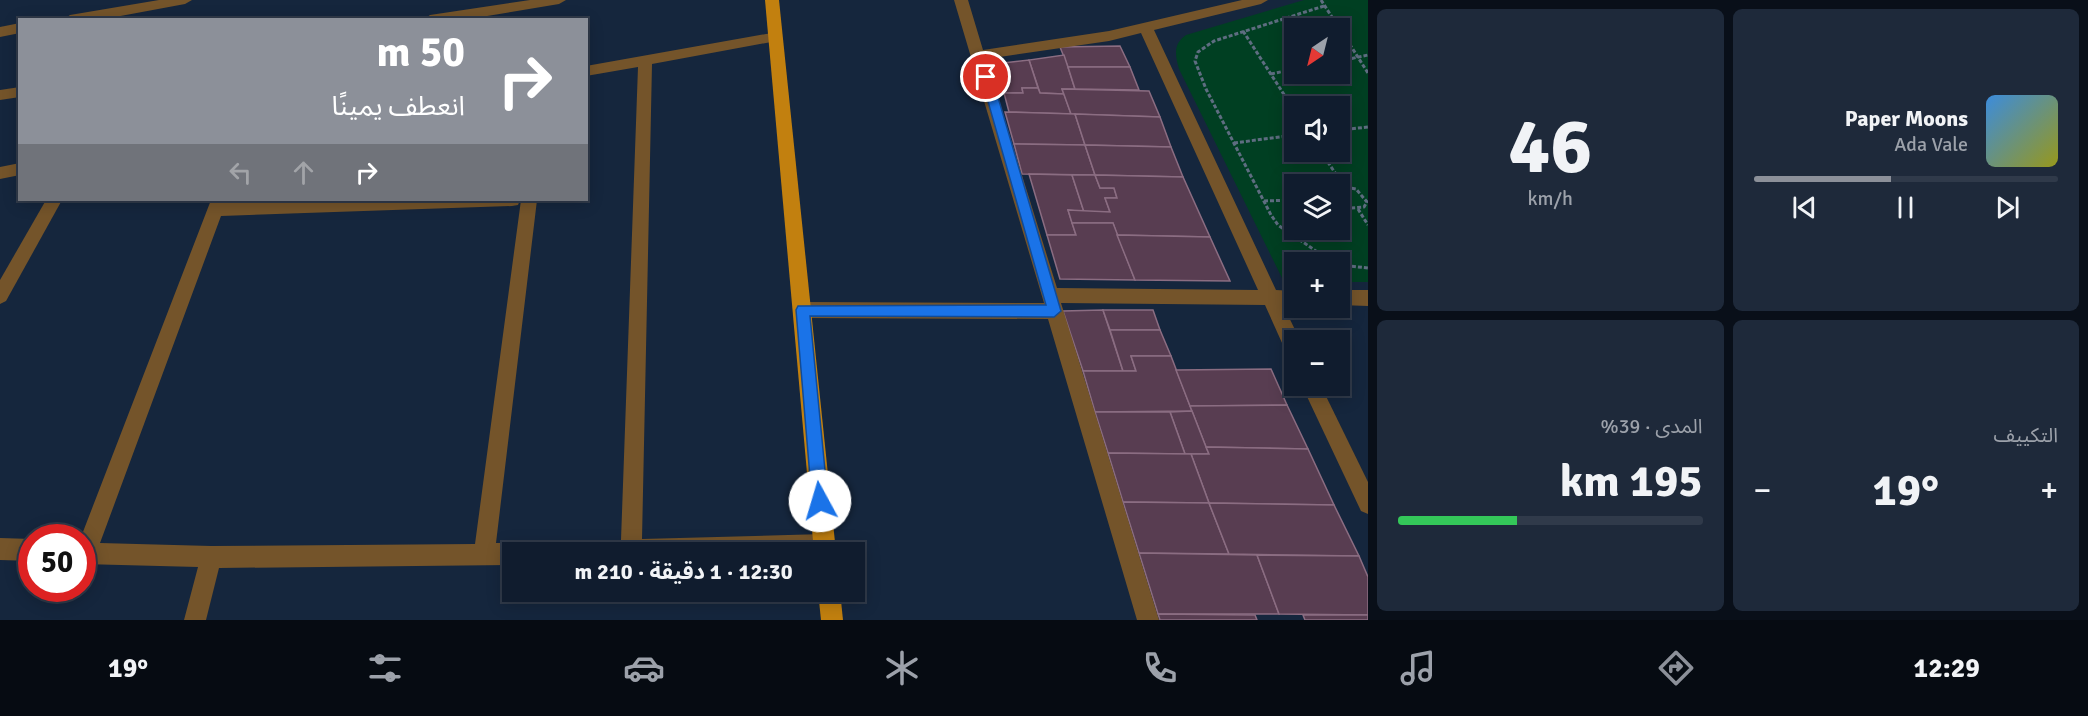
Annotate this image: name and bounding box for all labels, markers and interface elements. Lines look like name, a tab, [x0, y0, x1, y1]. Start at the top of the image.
north arrow	[1284, 18, 1350, 84]
map controls	[1284, 18, 1350, 396]
text: 50 m	[376, 27, 465, 78]
icon: right	[486, 42, 564, 120]
pin	[960, 51, 1011, 102]
icon: arrive	[969, 60, 1002, 93]
text: انعطف يمينًا	[332, 90, 465, 123]
button: sound	[1284, 96, 1350, 162]
text: 46	[1508, 99, 1592, 195]
text: Paper Moons	[1845, 105, 1968, 132]
text: Ada Vale	[1894, 132, 1968, 157]
icon: left	[224, 156, 257, 189]
icon: ahead	[287, 156, 320, 189]
icon: right	[350, 156, 383, 189]
button: layers	[1284, 174, 1350, 240]
text: km/h	[1528, 186, 1573, 211]
icon: previous	[1788, 191, 1821, 224]
icon: pause	[1889, 191, 1922, 224]
icon: next	[1991, 191, 2024, 224]
button: +	[1284, 252, 1350, 318]
button: −	[1284, 330, 1350, 396]
text: المدى · 39%	[1601, 414, 1703, 439]
text: التكييف	[1994, 423, 2058, 448]
text: 195 km	[1560, 454, 1703, 509]
text: 19°	[1872, 463, 1939, 518]
position arrow	[788, 469, 852, 533]
text: −	[1754, 470, 1771, 511]
text: +	[2040, 470, 2058, 511]
speed limit sign: 50	[18, 524, 96, 602]
text: 12:30 · 1 دقيقة · 210 m	[574, 558, 793, 585]
icon: filters	[364, 647, 406, 689]
icon: car	[623, 647, 665, 689]
icon: climate	[881, 647, 923, 689]
icon: phone	[1139, 647, 1181, 689]
icon: music	[1397, 647, 1439, 689]
icon: directions	[1655, 647, 1697, 689]
text: 19°	[108, 652, 148, 685]
text: 12:29	[1914, 652, 1980, 685]

